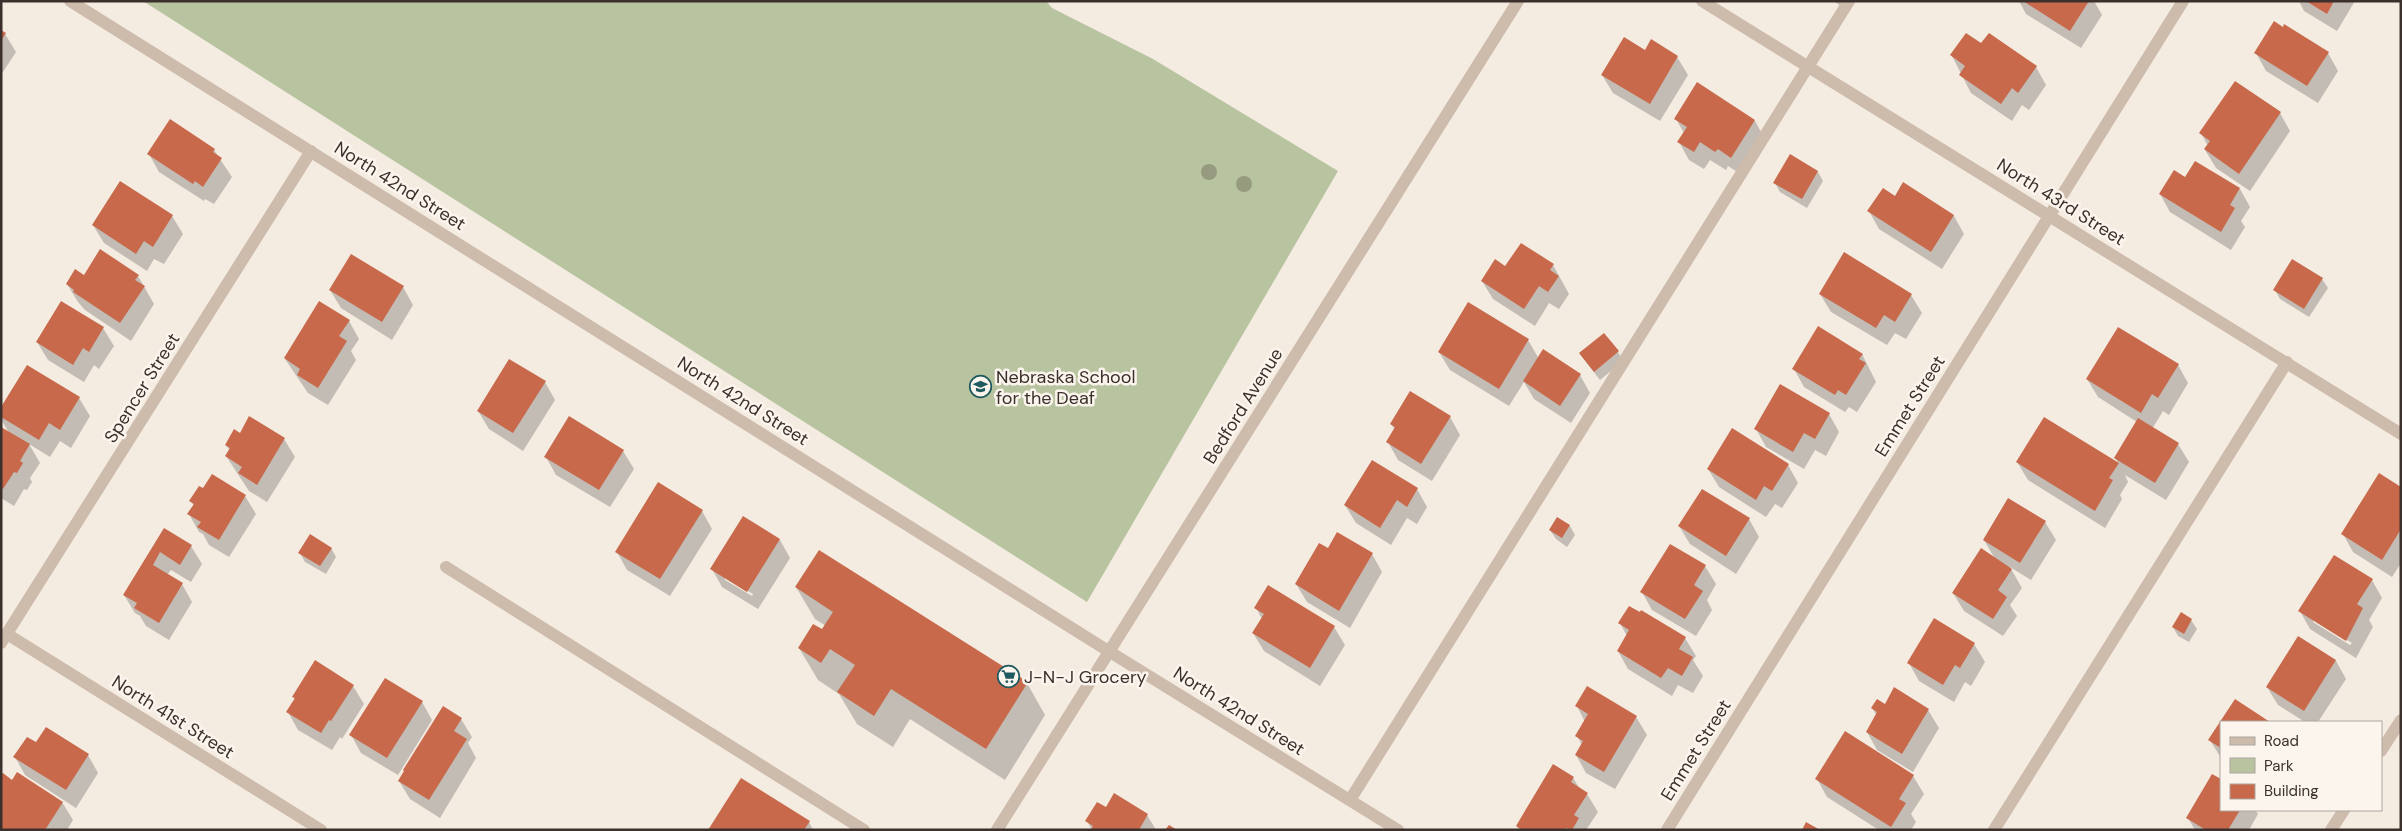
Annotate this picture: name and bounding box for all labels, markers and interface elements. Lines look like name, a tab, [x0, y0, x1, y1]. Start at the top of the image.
street label: North 42nd Street	[330, 136, 470, 236]
street label: North 43rd Street	[1992, 153, 2130, 251]
street label: Spencer Street	[99, 329, 185, 447]
street label: Bedford Avenue	[1198, 344, 1288, 468]
street label: North 42nd Street	[673, 351, 813, 451]
street label: Emmet Street	[1869, 351, 1951, 461]
place label: Nebraska School for the Deaf	[996, 365, 1135, 410]
school or university icon: Nebraska School for the Deaf	[968, 375, 992, 399]
street label: North 42nd Street	[1169, 661, 1309, 761]
supermarket icon: J-N-J Grocery	[996, 665, 1020, 689]
place label: J-N-J Grocery	[1024, 665, 1147, 689]
street label: North 41st Street	[107, 670, 239, 764]
street label: Emmet Street	[1655, 695, 1737, 805]
legend	[2220, 721, 2382, 811]
text: Road	[2264, 731, 2299, 751]
text: Park	[2264, 756, 2294, 776]
text: Building	[2264, 781, 2319, 801]

